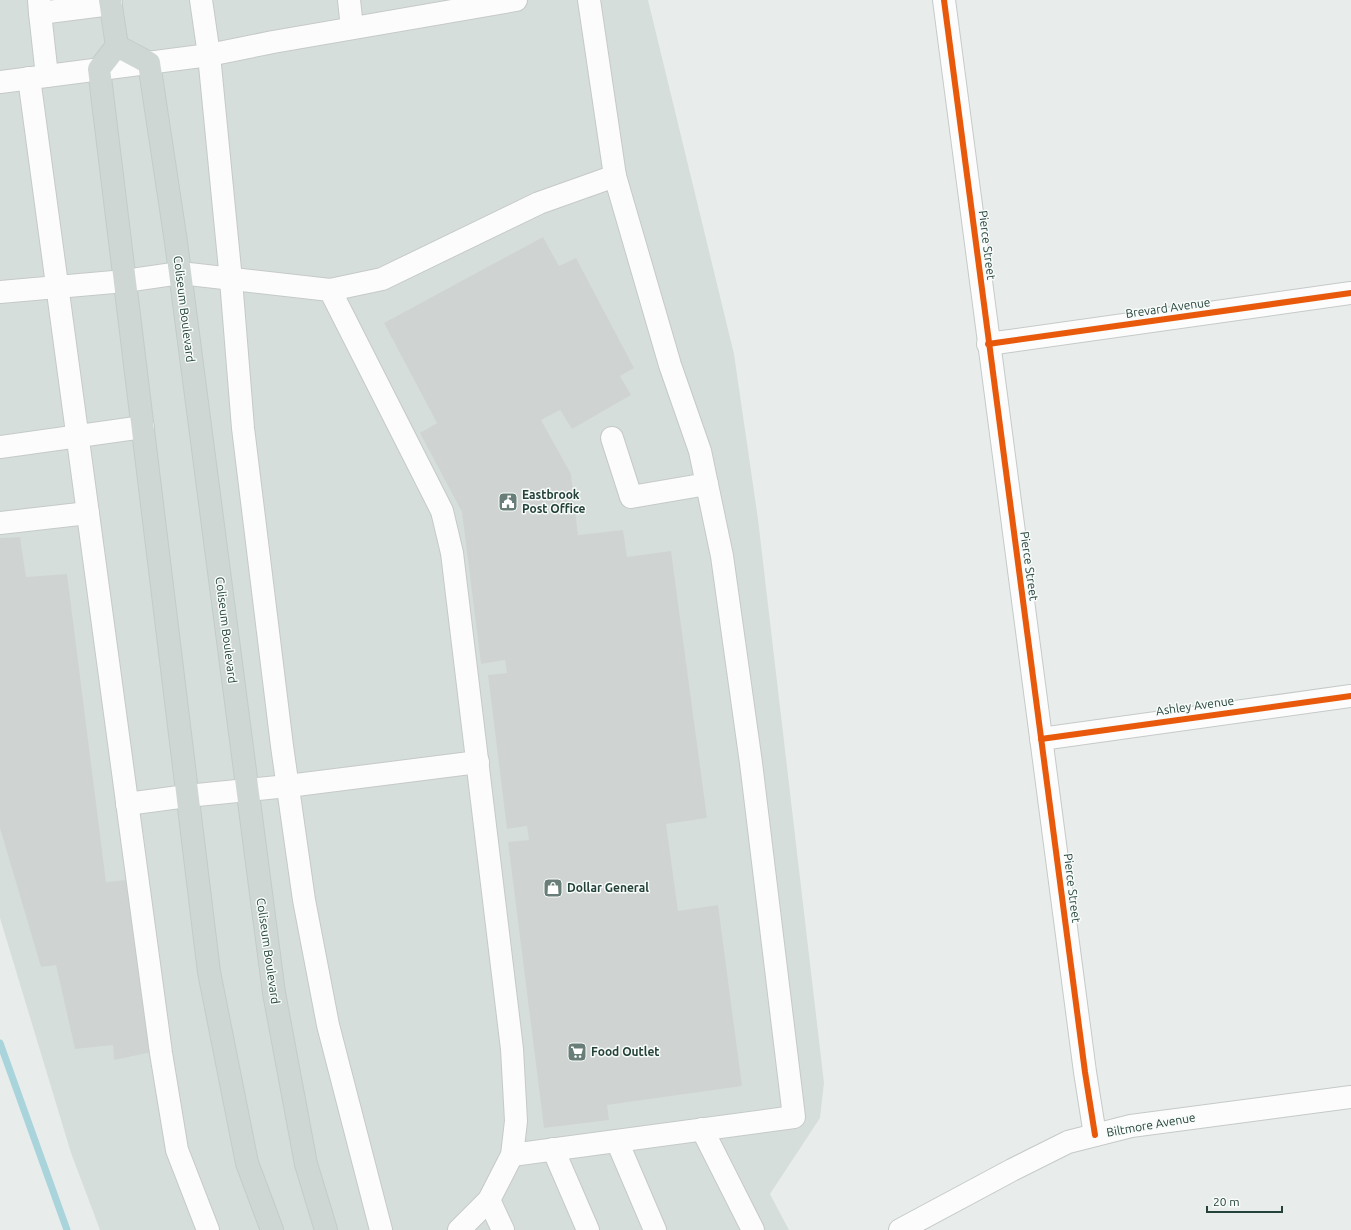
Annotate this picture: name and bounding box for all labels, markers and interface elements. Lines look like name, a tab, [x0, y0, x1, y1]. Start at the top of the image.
street label: Pierce Street	[977, 210, 998, 281]
street label: Coliseum Boulevard	[172, 255, 197, 363]
street label: Brevard Avenue	[1125, 295, 1211, 320]
place label: Eastbrook Post Office	[522, 488, 586, 515]
public building icon: Eastbrook Post Office	[497, 491, 519, 513]
street label: Pierce Street	[1018, 531, 1041, 602]
street label: Coliseum Boulevard	[214, 576, 239, 684]
street label: Ashley Avenue	[1155, 694, 1235, 717]
street label: Pierce Street	[1062, 853, 1083, 924]
shop icon: Dollar General	[542, 877, 564, 899]
place label: Dollar General	[567, 881, 649, 894]
street label: Coliseum Boulevard	[255, 897, 282, 1005]
supermarket icon: Food Outlet	[566, 1041, 588, 1063]
place label: Food Outlet	[591, 1045, 660, 1058]
street label: Biltmore Avenue	[1105, 1110, 1196, 1139]
scale bar	[1207, 1188, 1282, 1214]
text: 20 m	[1213, 1195, 1240, 1208]

